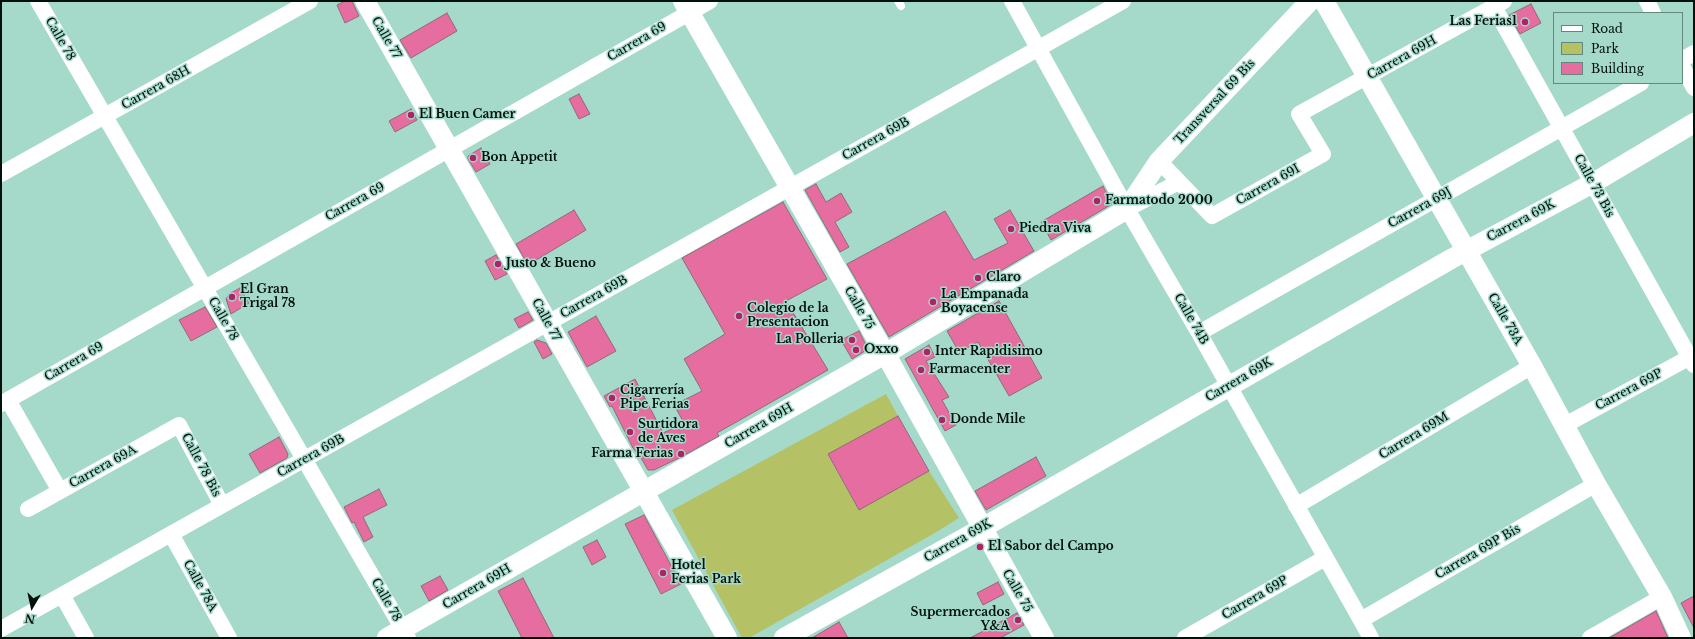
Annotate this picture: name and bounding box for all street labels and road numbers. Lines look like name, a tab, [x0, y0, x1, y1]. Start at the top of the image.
street label: Calle 77	[368, 14, 404, 62]
street label: Calle 78	[42, 15, 78, 63]
street label: Carrera 69	[605, 19, 669, 65]
street label: Carrera 69H	[1365, 33, 1439, 83]
street label: Transversal 69 Bis	[1172, 56, 1258, 148]
street label: Carrera 68H	[119, 63, 193, 113]
street label: Carrera 69B	[840, 115, 912, 163]
street label: Calle 73 Bis	[1571, 152, 1617, 220]
street label: Carrera 69I	[1234, 162, 1302, 208]
street label: Carrera 69	[323, 180, 387, 224]
street label: Carrera 69J	[1386, 185, 1454, 231]
street label: Carrera 69K	[1484, 197, 1558, 245]
street label: Carrera 69B	[558, 273, 630, 321]
street label: Calle 75	[841, 284, 877, 332]
street label: Calle 74B	[1171, 291, 1211, 347]
street label: Calle 73A	[1484, 291, 1526, 347]
street label: Calle 78	[205, 295, 241, 343]
street label: Calle 77	[528, 296, 564, 344]
street label: Carrera 69	[42, 339, 106, 385]
street label: Carrera 69K	[1203, 355, 1275, 405]
street label: Carrera 69P	[1593, 366, 1665, 414]
street label: Carrera 69H	[722, 401, 796, 451]
street label: Carrera 69M	[1377, 410, 1451, 462]
street label: Calle 78 Bis	[178, 431, 224, 499]
street label: Carrera 69B	[275, 432, 347, 480]
street label: Carrera 69A	[67, 443, 139, 491]
street label: Carrera 69K	[922, 517, 994, 565]
street label: Carrera 69P Bis	[1433, 522, 1523, 582]
street label: Calle 78A	[180, 558, 220, 614]
street label: Carrera 69H	[440, 562, 514, 612]
street label: Calle 75	[999, 567, 1035, 615]
street label: Carrera 69P	[1219, 573, 1291, 623]
street label: Calle 78	[368, 576, 404, 624]

